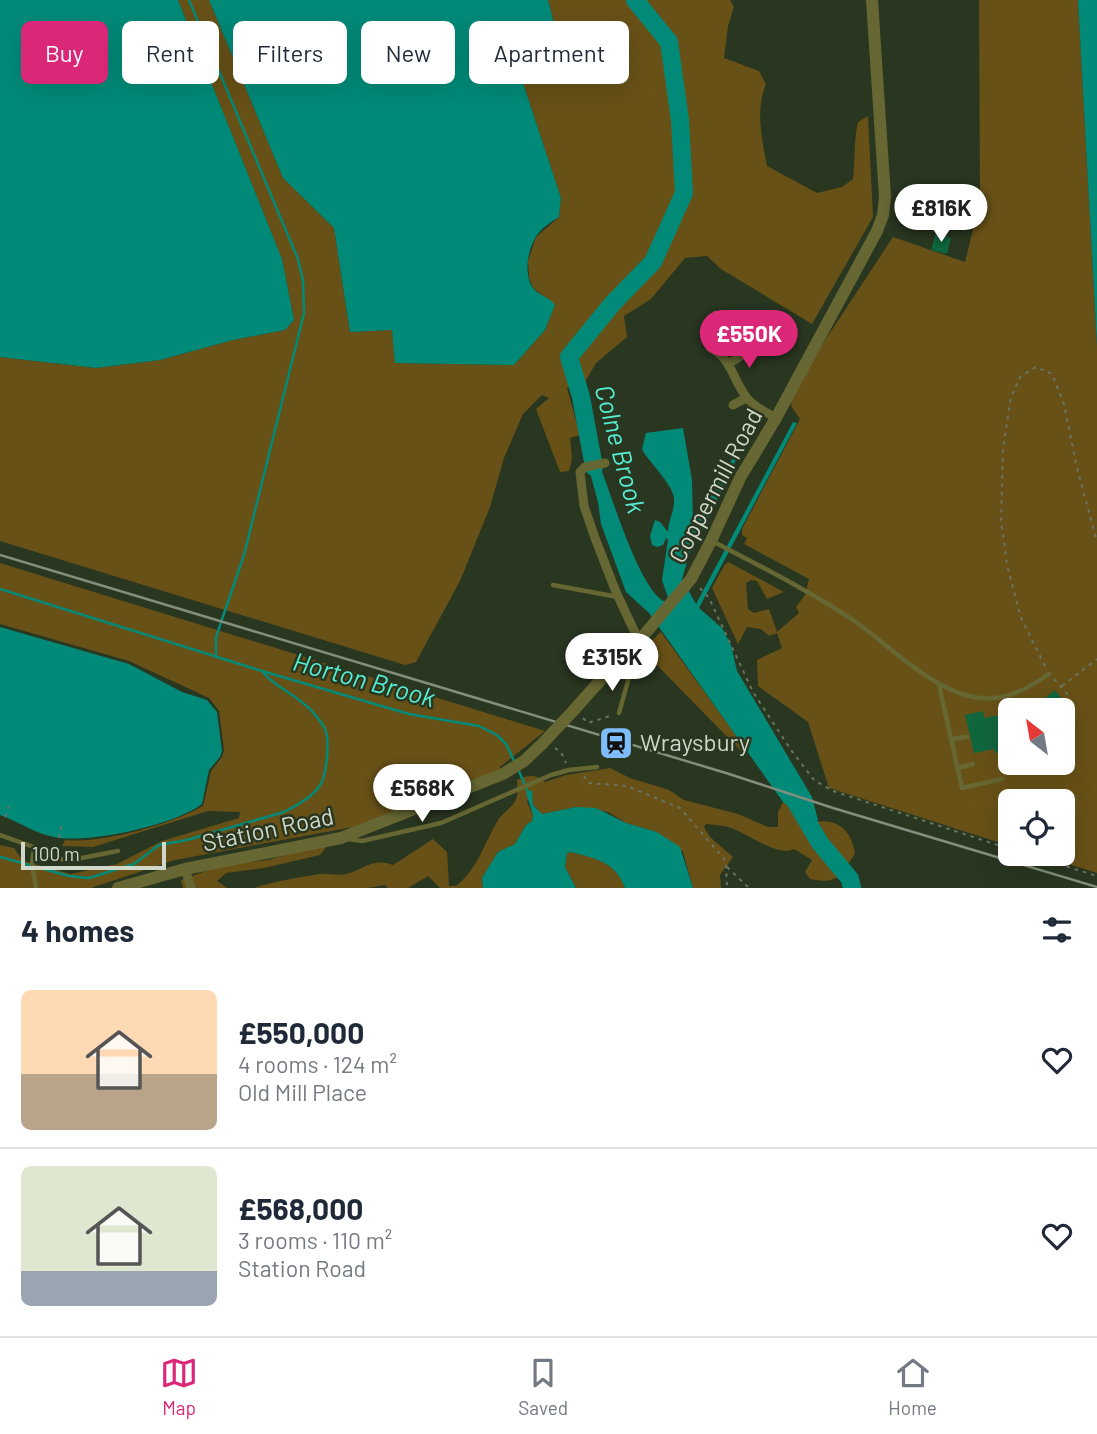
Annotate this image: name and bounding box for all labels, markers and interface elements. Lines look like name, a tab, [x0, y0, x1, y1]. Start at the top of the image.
chip: Buy	[21, 21, 108, 84]
chip: Rent	[122, 21, 219, 84]
chip: Filters	[233, 21, 347, 84]
chip: New	[361, 21, 455, 84]
chip: Apartment	[469, 21, 629, 84]
pin: £816K	[892, 184, 990, 244]
text: £816K	[910, 193, 972, 221]
pin: £550K	[700, 310, 798, 370]
text: £550K	[716, 319, 782, 347]
water label: Colne Brook	[589, 381, 654, 517]
street label: Coppermill Road	[662, 403, 767, 567]
pin: £315K	[563, 634, 661, 693]
text: £315K	[581, 642, 643, 670]
water label: Horton Brook	[290, 645, 439, 713]
north arrow	[998, 698, 1074, 775]
map controls	[998, 698, 1075, 866]
station icon: Wraysbury	[597, 724, 635, 762]
place label: Wraysbury	[640, 727, 750, 756]
pin: £568K	[373, 764, 471, 824]
text: £568K	[389, 773, 455, 801]
button: locate	[998, 789, 1075, 866]
street label: Station Road	[199, 800, 336, 857]
scale bar	[21, 839, 166, 871]
text: 100 m	[32, 842, 80, 865]
icon: filters	[1038, 911, 1076, 949]
text: 4 homes	[21, 912, 134, 948]
text: £550,000	[238, 1014, 364, 1050]
icon: home	[77, 1018, 161, 1102]
icon: heart	[1038, 1041, 1076, 1079]
text: 4 rooms · 124 m²	[238, 1050, 397, 1078]
text: Old Mill Place	[238, 1078, 367, 1106]
text: £568,000	[238, 1190, 363, 1226]
icon: home	[77, 1194, 161, 1278]
icon: heart	[1038, 1217, 1076, 1255]
text: 3 rooms · 110 m²	[238, 1226, 392, 1254]
text: Station Road	[238, 1254, 366, 1282]
tab: Map	[160, 1354, 198, 1419]
tab: Saved	[518, 1354, 568, 1419]
tab: Home	[888, 1354, 937, 1419]

